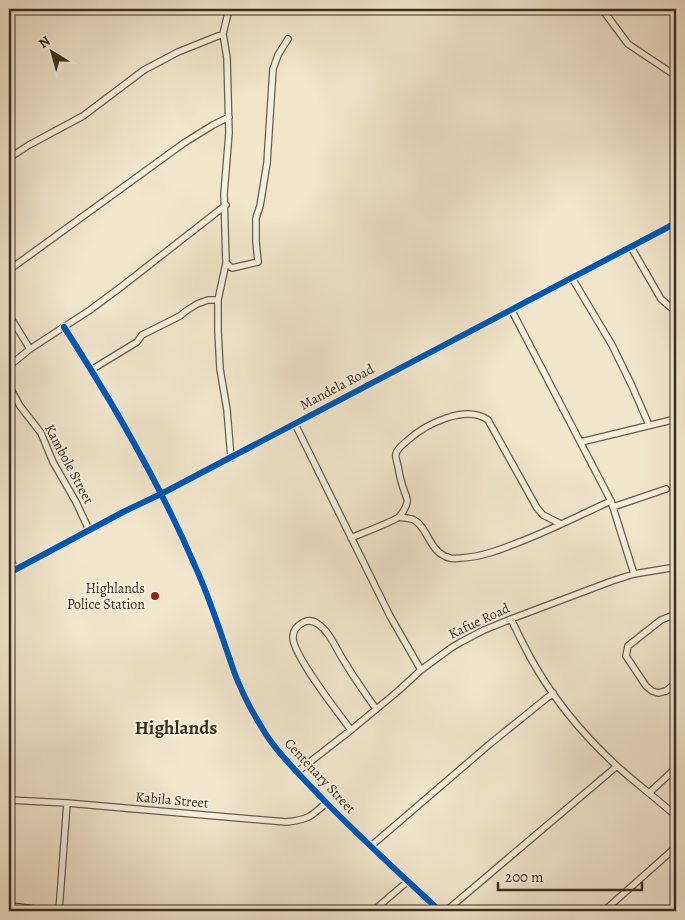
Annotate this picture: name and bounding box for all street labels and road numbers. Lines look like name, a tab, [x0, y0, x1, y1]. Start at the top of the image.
street label: Mandela Road	[297, 359, 378, 415]
street label: Kambole Street	[40, 421, 98, 508]
street label: Kafue Road	[445, 598, 513, 643]
street label: Centenary Street	[280, 734, 360, 818]
street label: Kabila Street	[135, 787, 210, 813]

